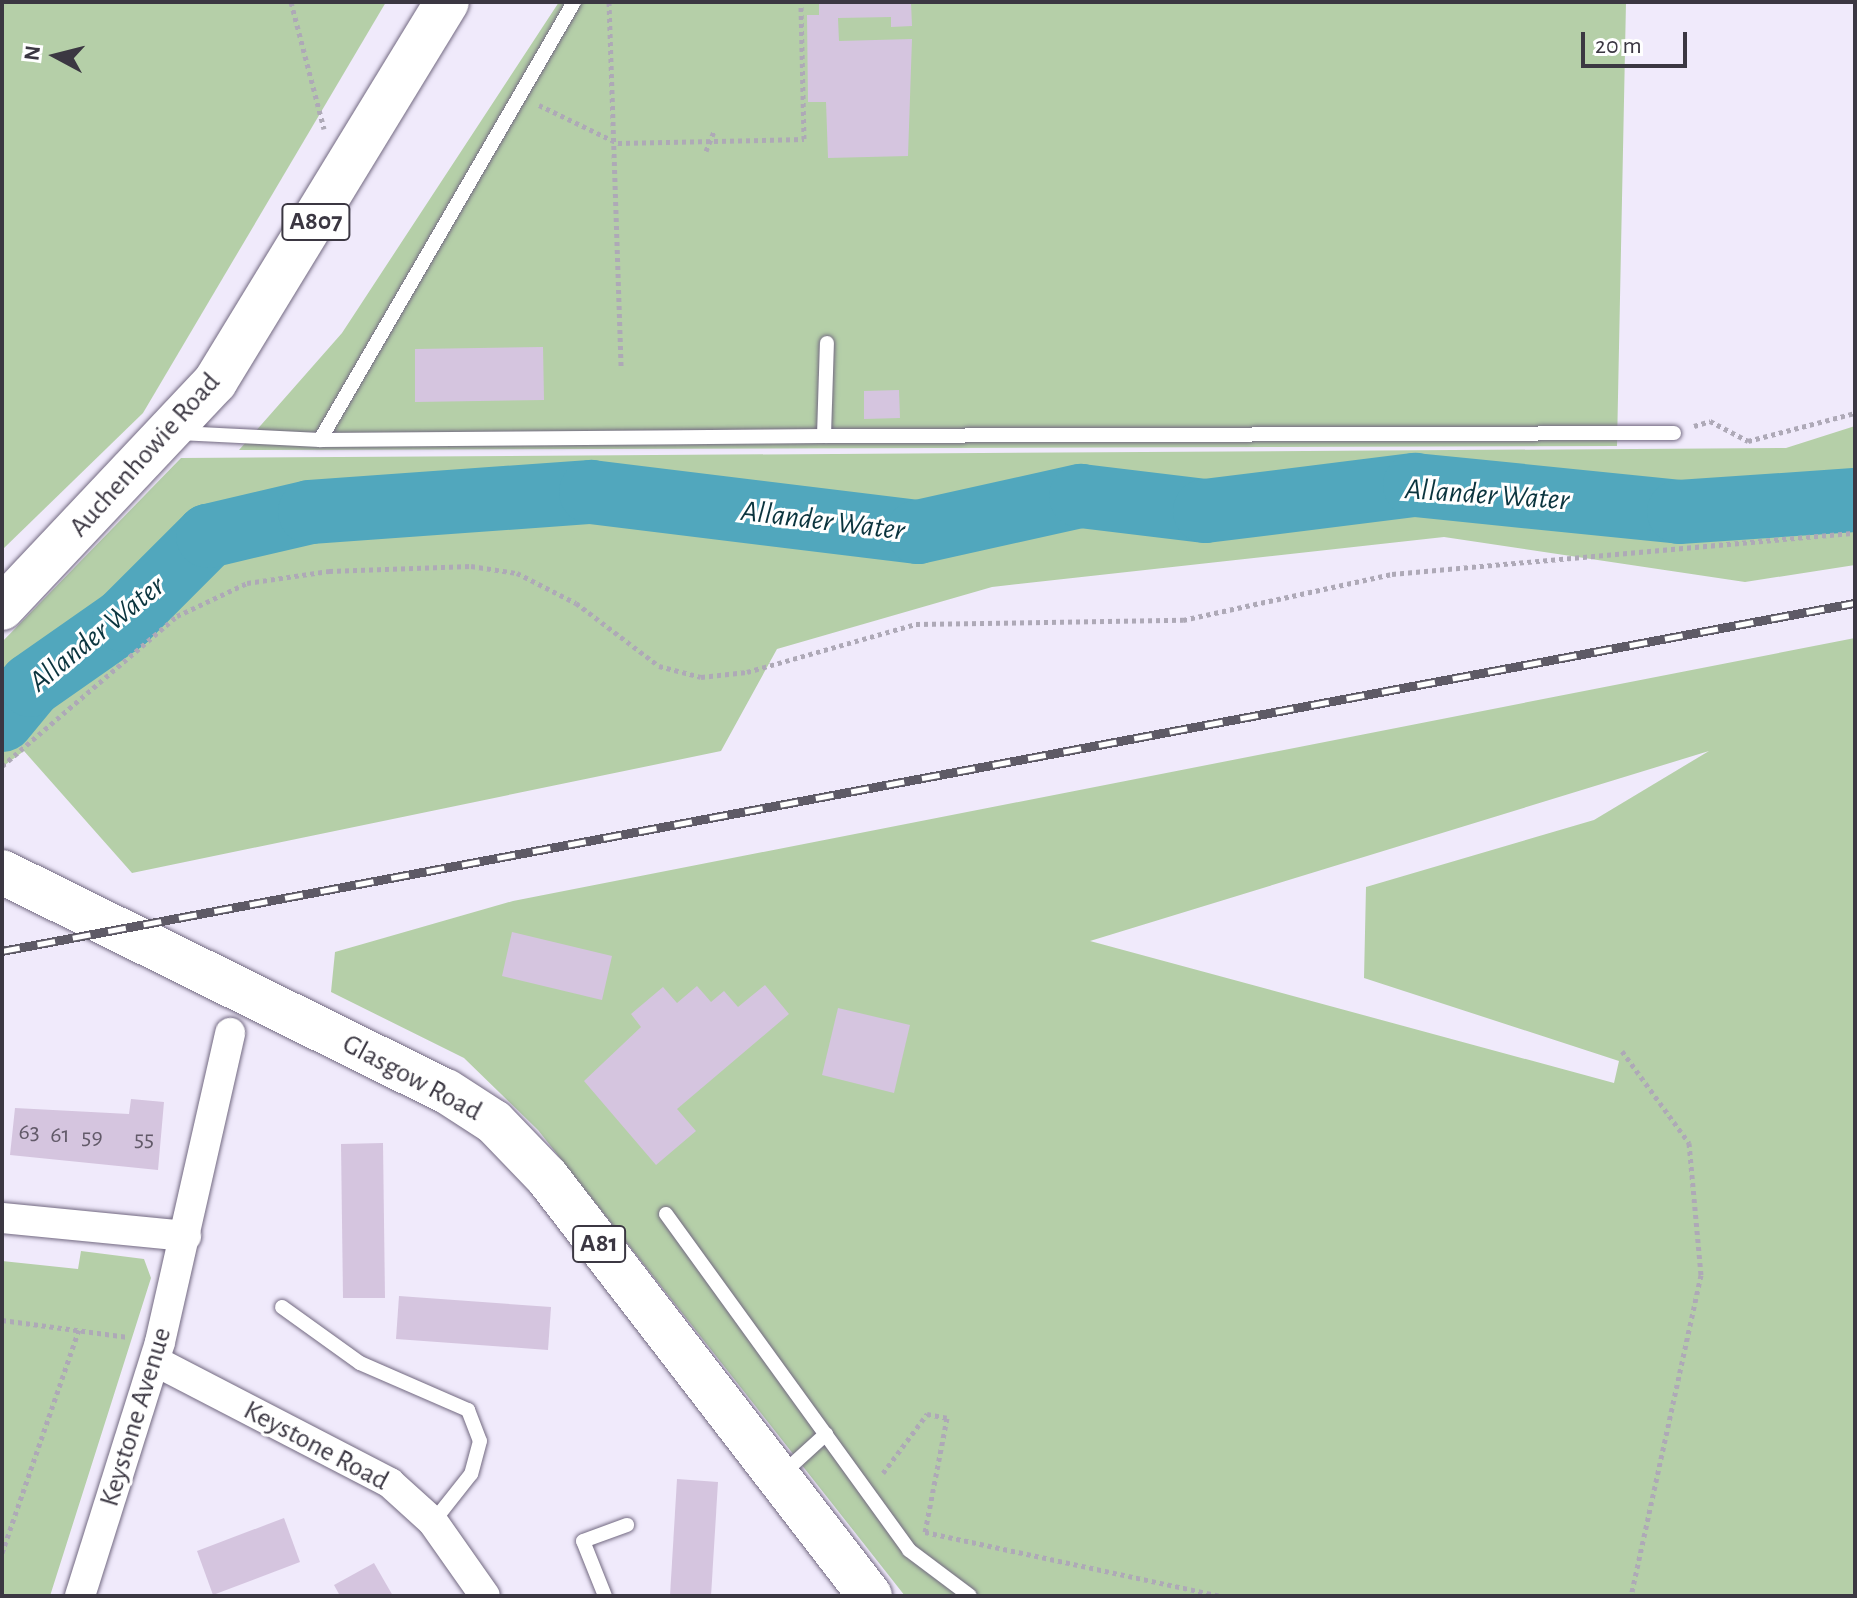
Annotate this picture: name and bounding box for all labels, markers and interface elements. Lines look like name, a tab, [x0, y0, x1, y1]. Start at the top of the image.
north arrow	[16, 16, 96, 96]
scale bar	[1585, 16, 1691, 66]
text: 20 m	[1595, 34, 1642, 58]
text: N	[20, 44, 44, 62]
road number: A807	[280, 200, 352, 244]
street label: Auchenhowie Road	[62, 366, 228, 544]
water label: Allander Water	[1404, 471, 1570, 519]
water label: Allander Water	[739, 493, 907, 549]
water label: Allander Water	[22, 568, 172, 700]
street label: Glasgow Road	[337, 1027, 487, 1129]
house number: 63	[18, 1119, 40, 1147]
house number: 61	[50, 1122, 70, 1150]
house number: 59	[81, 1124, 103, 1152]
house number: 55	[134, 1126, 154, 1154]
road number: A81	[571, 1222, 627, 1266]
street label: Keystone Avenue	[93, 1323, 179, 1511]
street label: Keystone Road	[238, 1394, 394, 1498]

